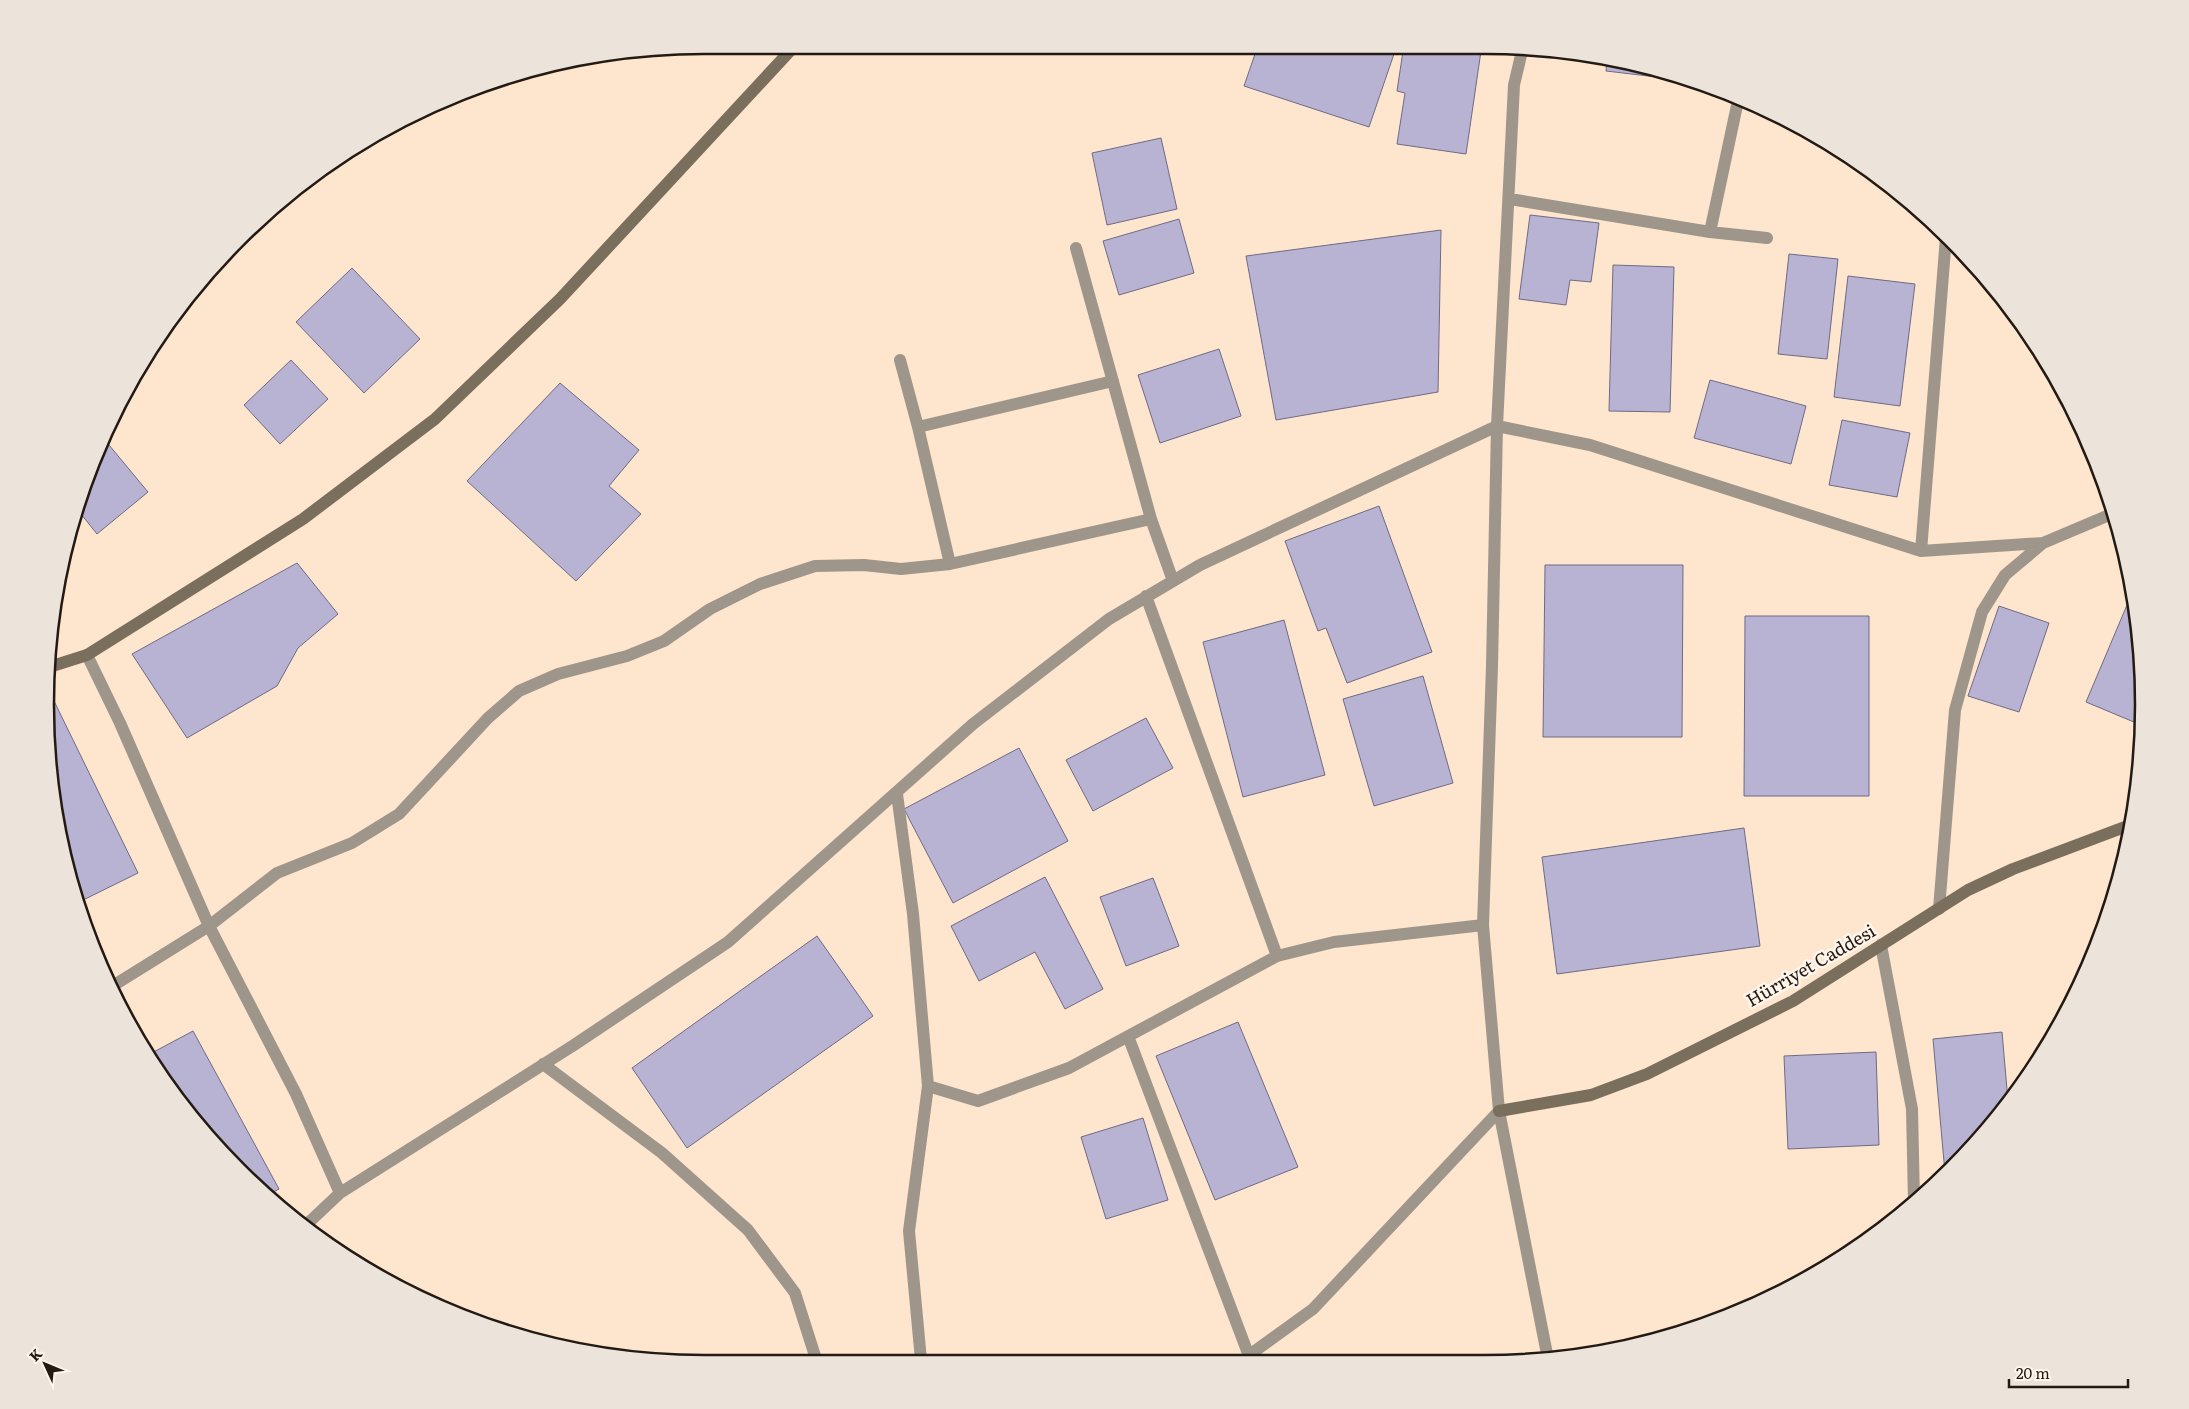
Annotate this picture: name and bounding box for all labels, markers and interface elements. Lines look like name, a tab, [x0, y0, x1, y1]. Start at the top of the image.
street label: Hürriyet Caddesi	[1741, 917, 1880, 1013]
north arrow	[20, 1339, 70, 1389]
text: K	[24, 1343, 46, 1365]
scale bar	[2009, 1356, 2128, 1388]
text: 20 m	[2016, 1361, 2050, 1384]

